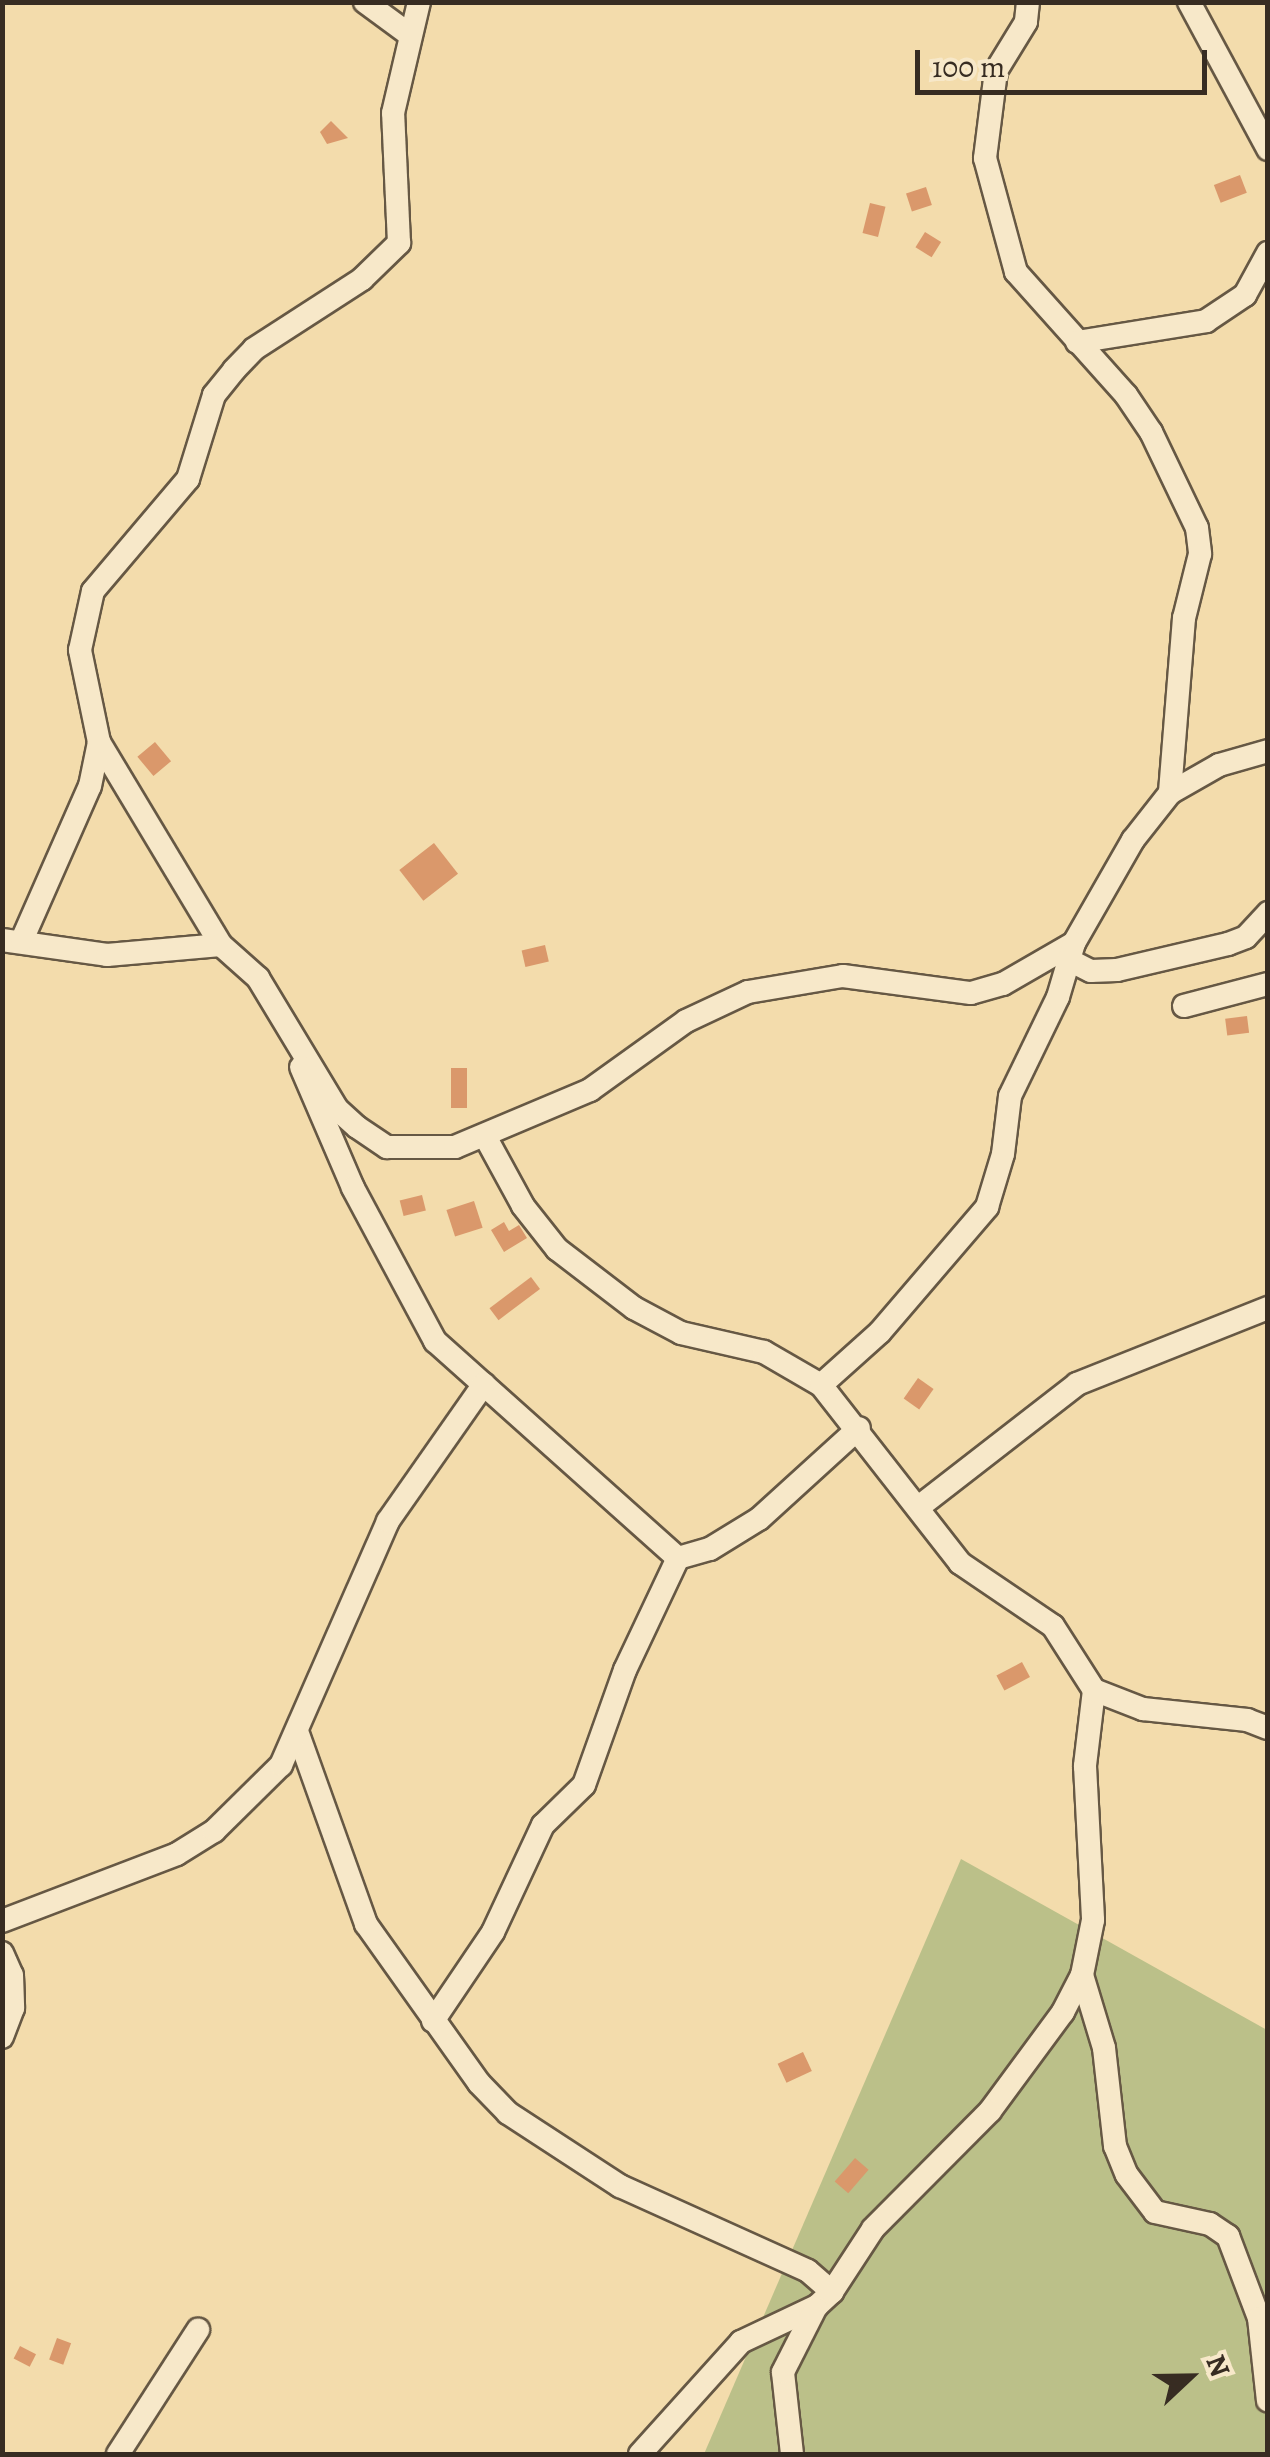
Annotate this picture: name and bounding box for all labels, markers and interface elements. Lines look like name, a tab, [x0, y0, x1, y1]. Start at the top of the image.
scale bar	[920, 30, 1212, 92]
text: 100 m	[932, 47, 1005, 87]
north arrow	[1140, 2327, 1240, 2427]
text: N	[1196, 2349, 1239, 2382]

